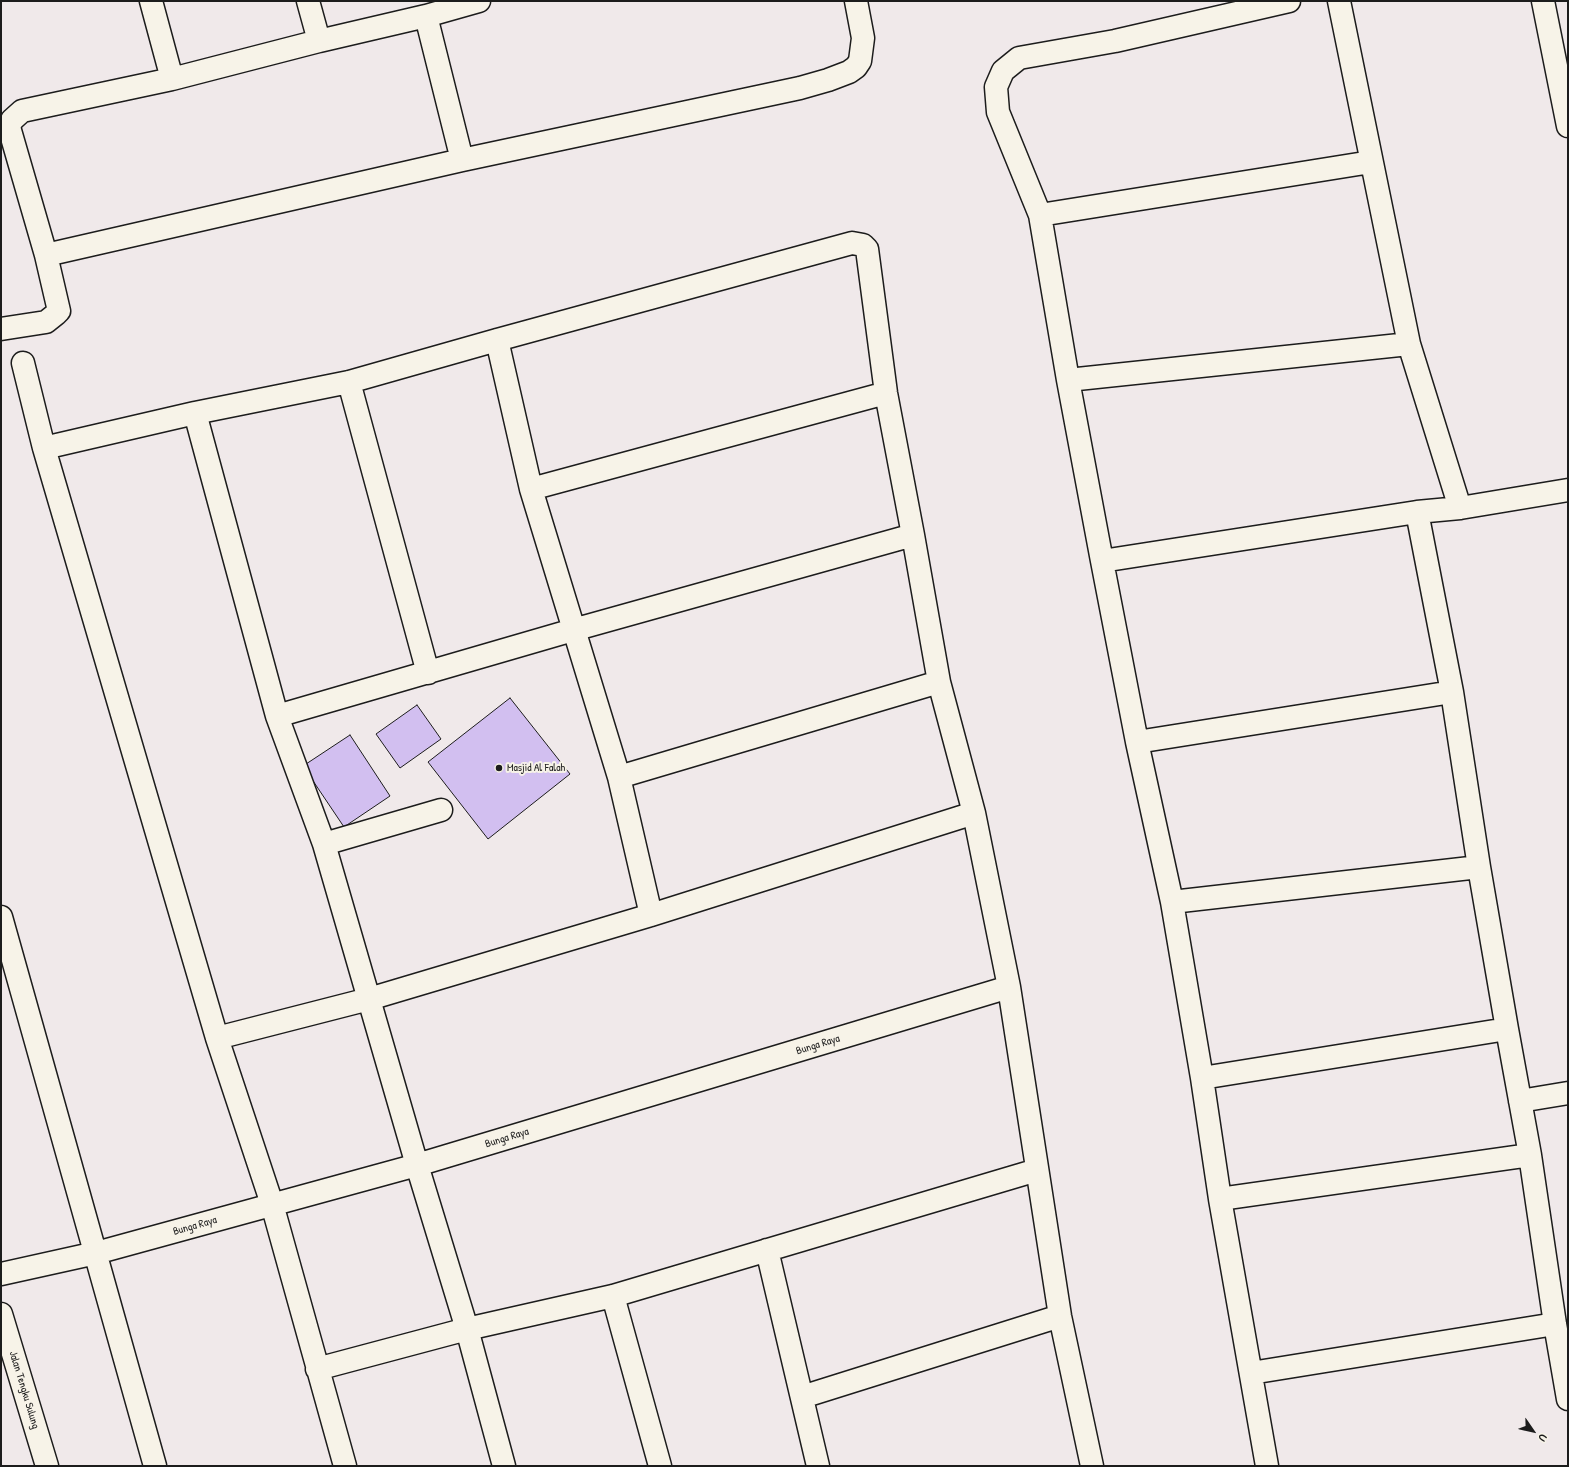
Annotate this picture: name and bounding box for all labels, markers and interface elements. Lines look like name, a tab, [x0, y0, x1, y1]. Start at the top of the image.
place label: Masjid Al Falah	[507, 761, 565, 775]
marker: Masjid Al Falah	[494, 763, 504, 773]
street label: Bunga Raya	[795, 1032, 841, 1058]
street label: Bunga Raya	[484, 1125, 530, 1151]
street label: Bunga Raya	[172, 1213, 218, 1239]
street label: Jalan Tengku Sulung	[6, 1350, 42, 1430]
north arrow	[1513, 1411, 1553, 1451]
text: U	[1535, 1431, 1550, 1444]

